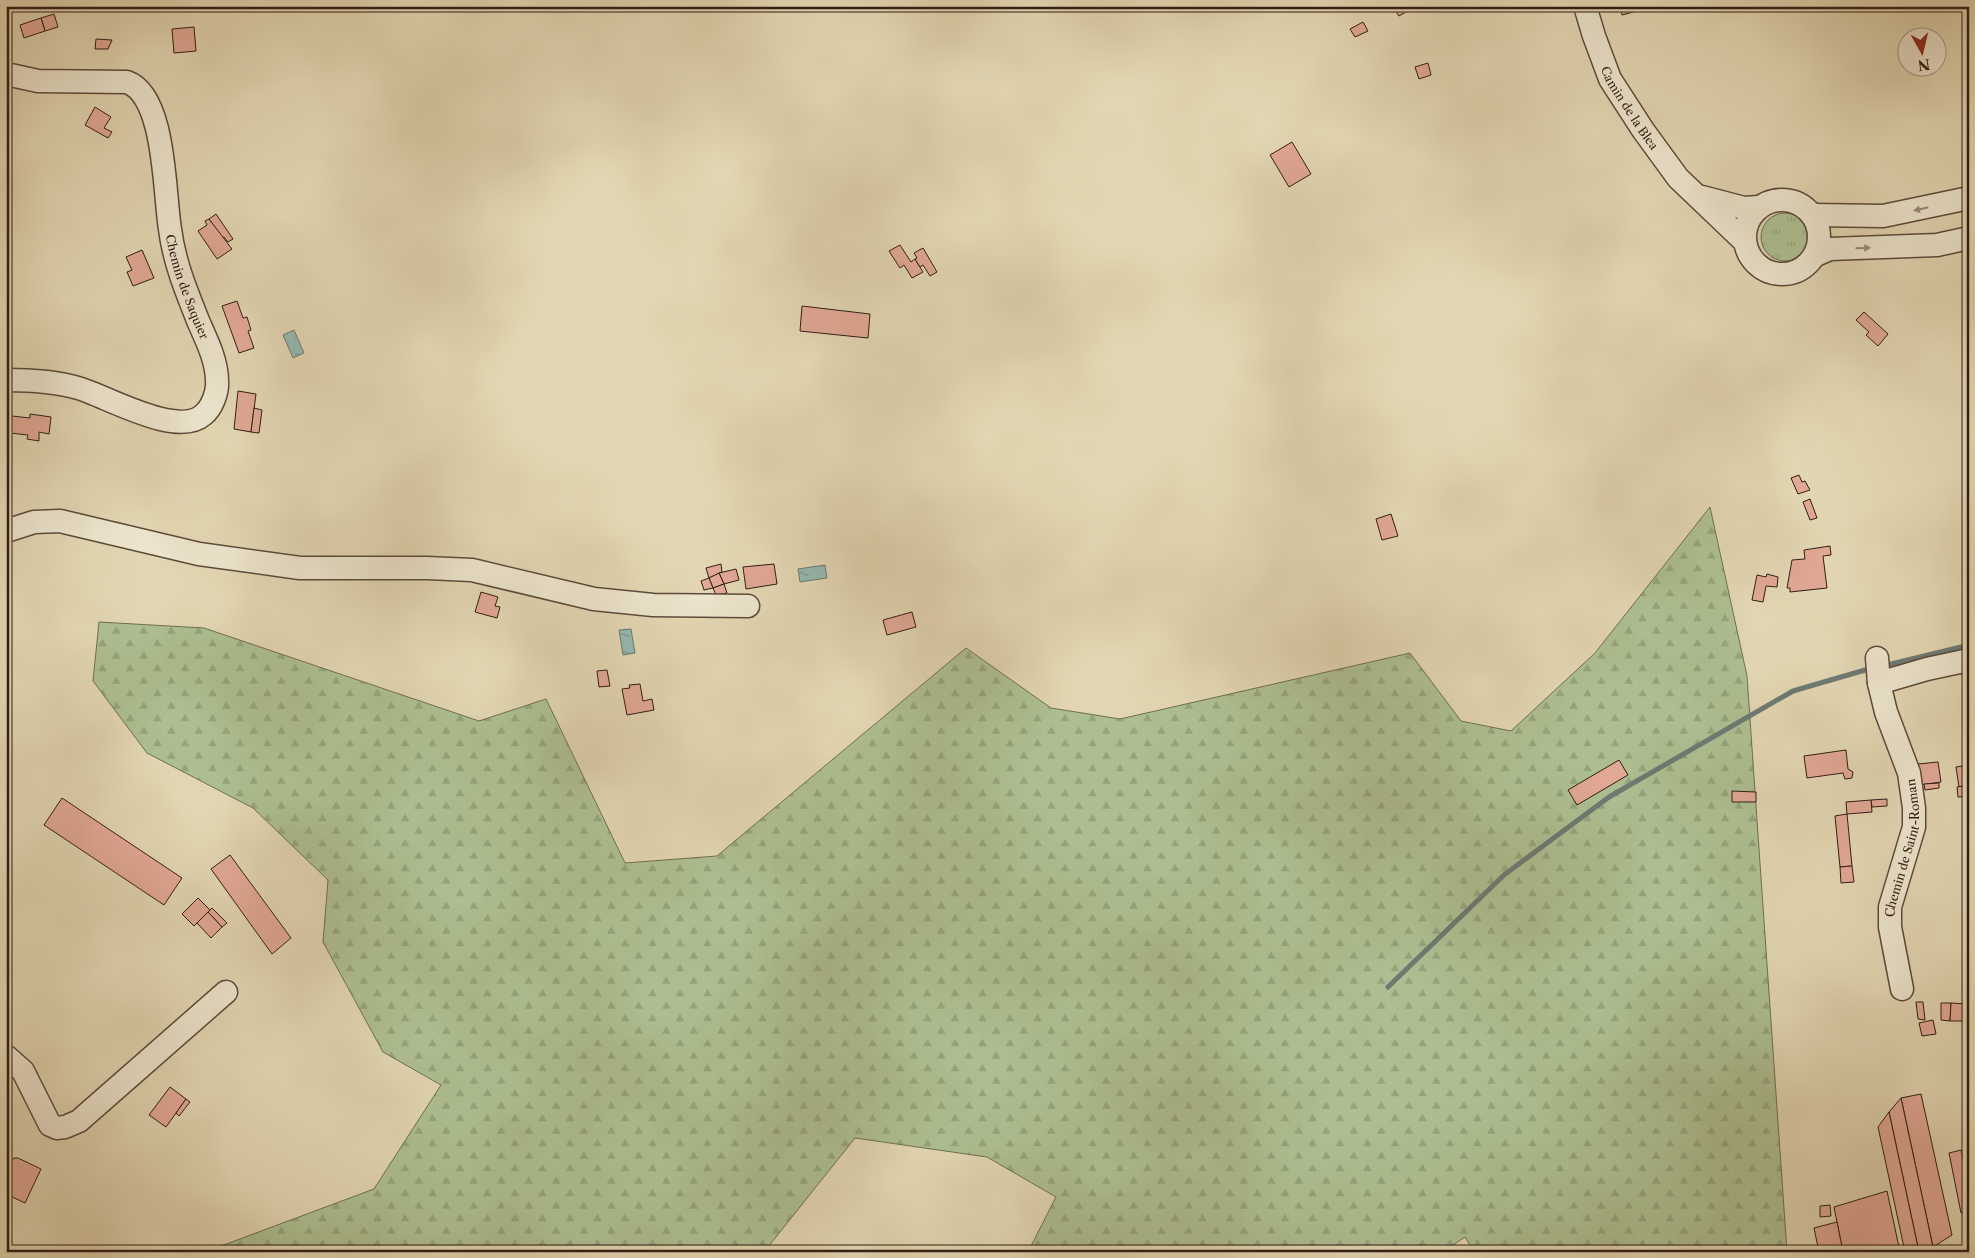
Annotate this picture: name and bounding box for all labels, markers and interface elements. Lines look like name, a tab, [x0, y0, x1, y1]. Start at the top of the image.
north arrow	[1898, 28, 1948, 78]
text: N	[1917, 55, 1931, 75]
street label: Camin de la Blea	[1598, 64, 1663, 153]
one-way arrow	[1914, 205, 1929, 213]
street label: Chemin de Saquier	[163, 233, 213, 341]
one-way arrow	[1855, 244, 1871, 252]
street label: Chemin de Saint-Roman	[1883, 778, 1922, 917]

